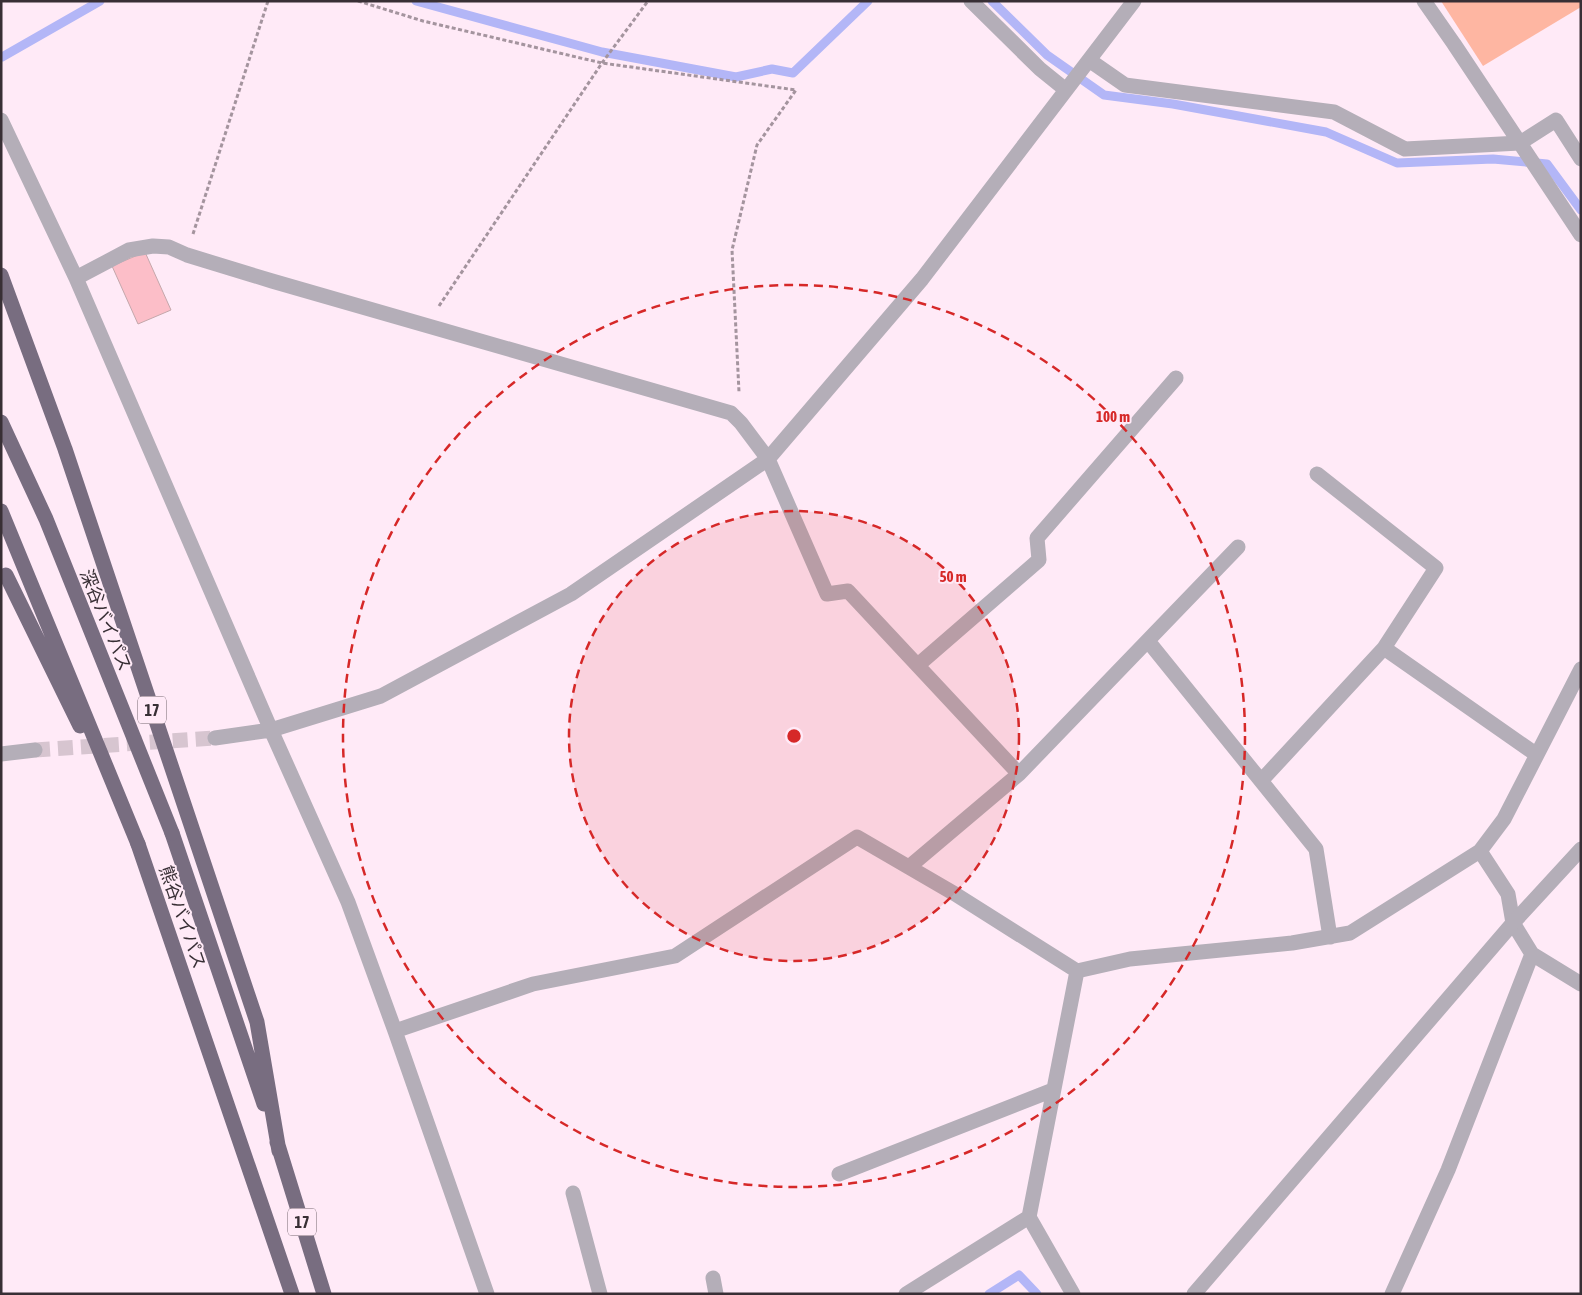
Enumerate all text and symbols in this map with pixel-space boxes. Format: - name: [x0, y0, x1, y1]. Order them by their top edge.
- text: 100 m: [1096, 408, 1130, 425]
- street label: 深谷バイパス: [76, 566, 136, 674]
- text: 50 m: [940, 568, 967, 585]
- road number: 17: [138, 696, 166, 724]
- centre of rings: [785, 727, 803, 745]
- street label: 熊谷バイパス: [156, 863, 210, 971]
- road number: 17: [288, 1208, 316, 1236]

